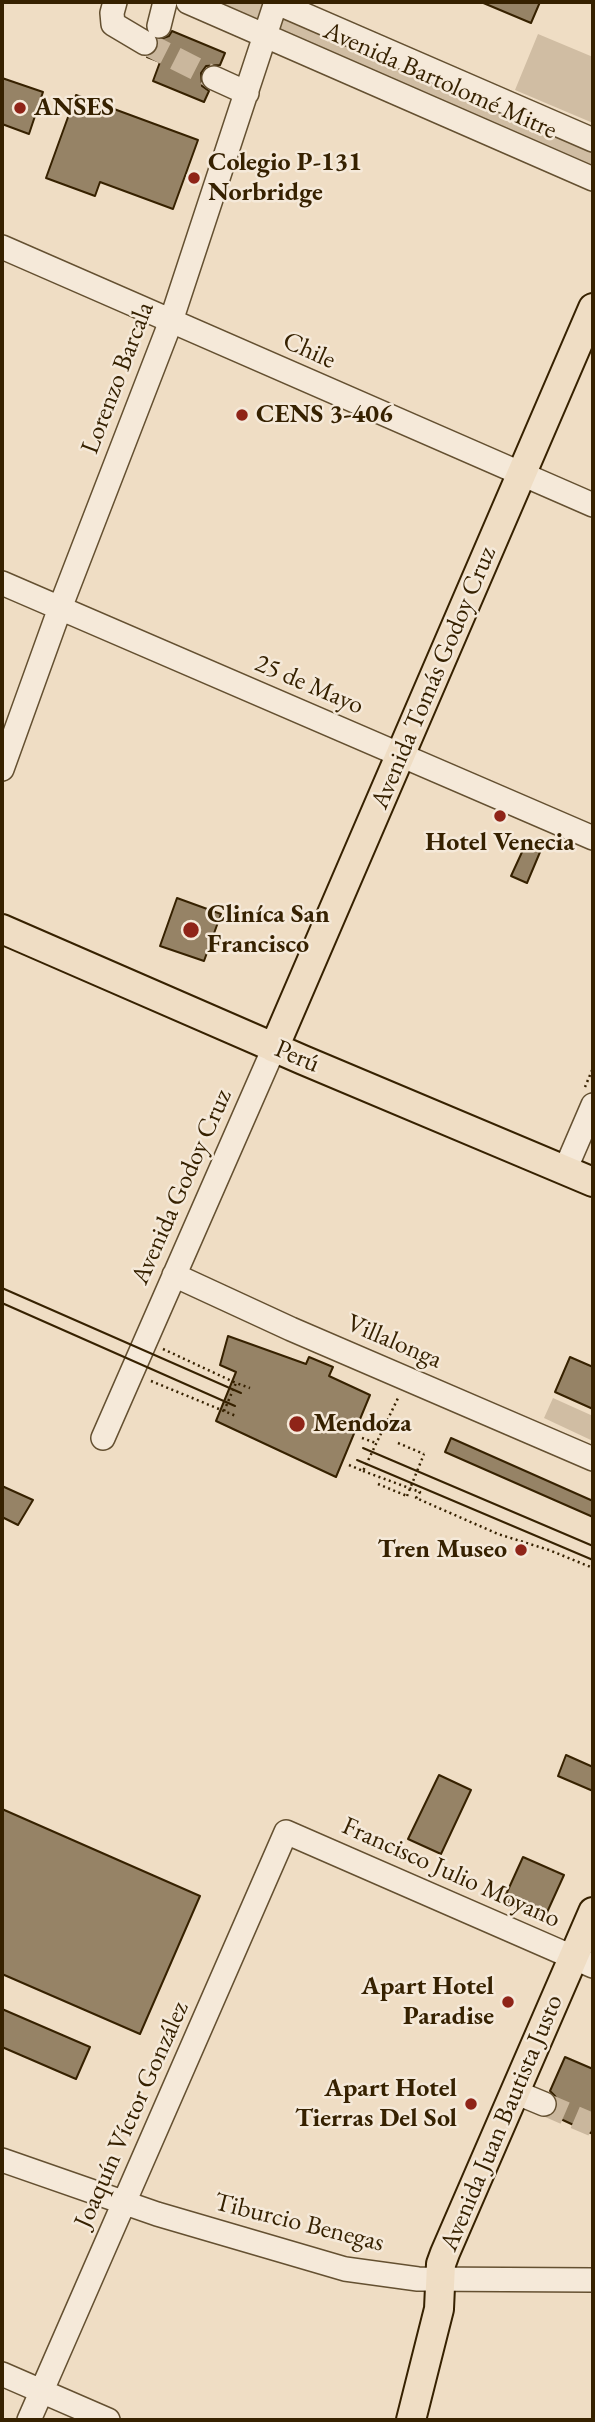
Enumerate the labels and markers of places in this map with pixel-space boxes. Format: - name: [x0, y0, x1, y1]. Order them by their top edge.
- place label: ANSES: [34, 92, 114, 124]
- marker: ANSES: [12, 100, 28, 116]
- place label: Colegio P-131 Norbridge: [208, 147, 362, 208]
- marker: Colegio P-131 Norbridge: [186, 170, 202, 186]
- place label: CENS 3-406: [256, 399, 393, 431]
- marker: CENS 3-406: [234, 407, 250, 423]
- marker: Hotel Venecia: [492, 808, 508, 824]
- place label: Hotel Venecia: [425, 827, 575, 859]
- place label: Cliníca San Francisco: [207, 899, 330, 960]
- marker: Cliníca San Francisco: [181, 920, 201, 940]
- place label: Mendoza: [313, 1408, 412, 1440]
- marker: Mendoza: [287, 1414, 307, 1434]
- place label: Tren Museo: [378, 1534, 507, 1566]
- marker: Tren Museo: [513, 1542, 529, 1558]
- place label: Apart Hotel Paradise: [361, 1971, 494, 2032]
- marker: Apart Hotel Paradise: [500, 1994, 516, 2010]
- place label: Apart Hotel Tierras Del Sol: [295, 2073, 457, 2134]
- marker: Apart Hotel Tierras Del Sol: [463, 2096, 479, 2112]

